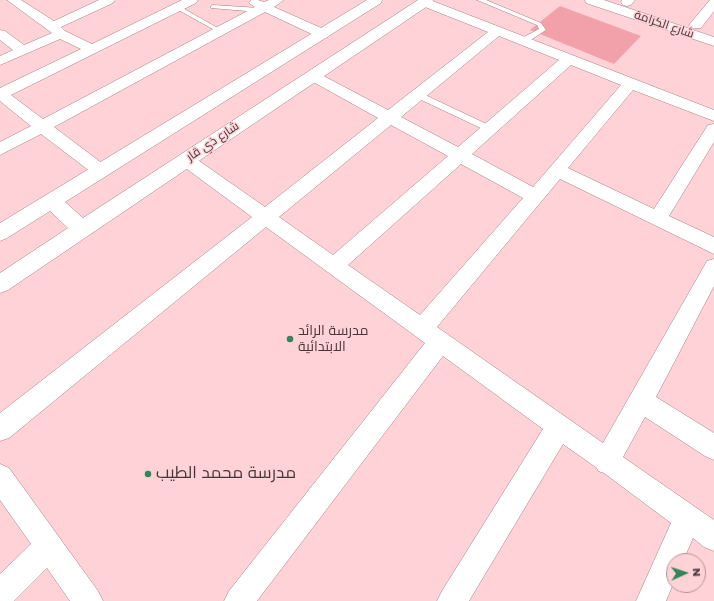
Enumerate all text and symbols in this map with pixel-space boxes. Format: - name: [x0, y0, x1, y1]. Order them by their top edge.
- street label: شارع الكرامة: [632, 8, 696, 42]
- street label: شارع ذي قار: [184, 119, 242, 165]
- place label: مدرسة الرائد الابتدائية: [298, 323, 368, 356]
- marker: مدرسة الرائد الابتدائية: [285, 334, 295, 344]
- place label: مدرسة محمد الطيب: [156, 464, 296, 484]
- marker: مدرسة محمد الطيب: [143, 469, 153, 479]
- north arrow: [666, 553, 706, 593]
- text: N: [689, 568, 705, 577]

